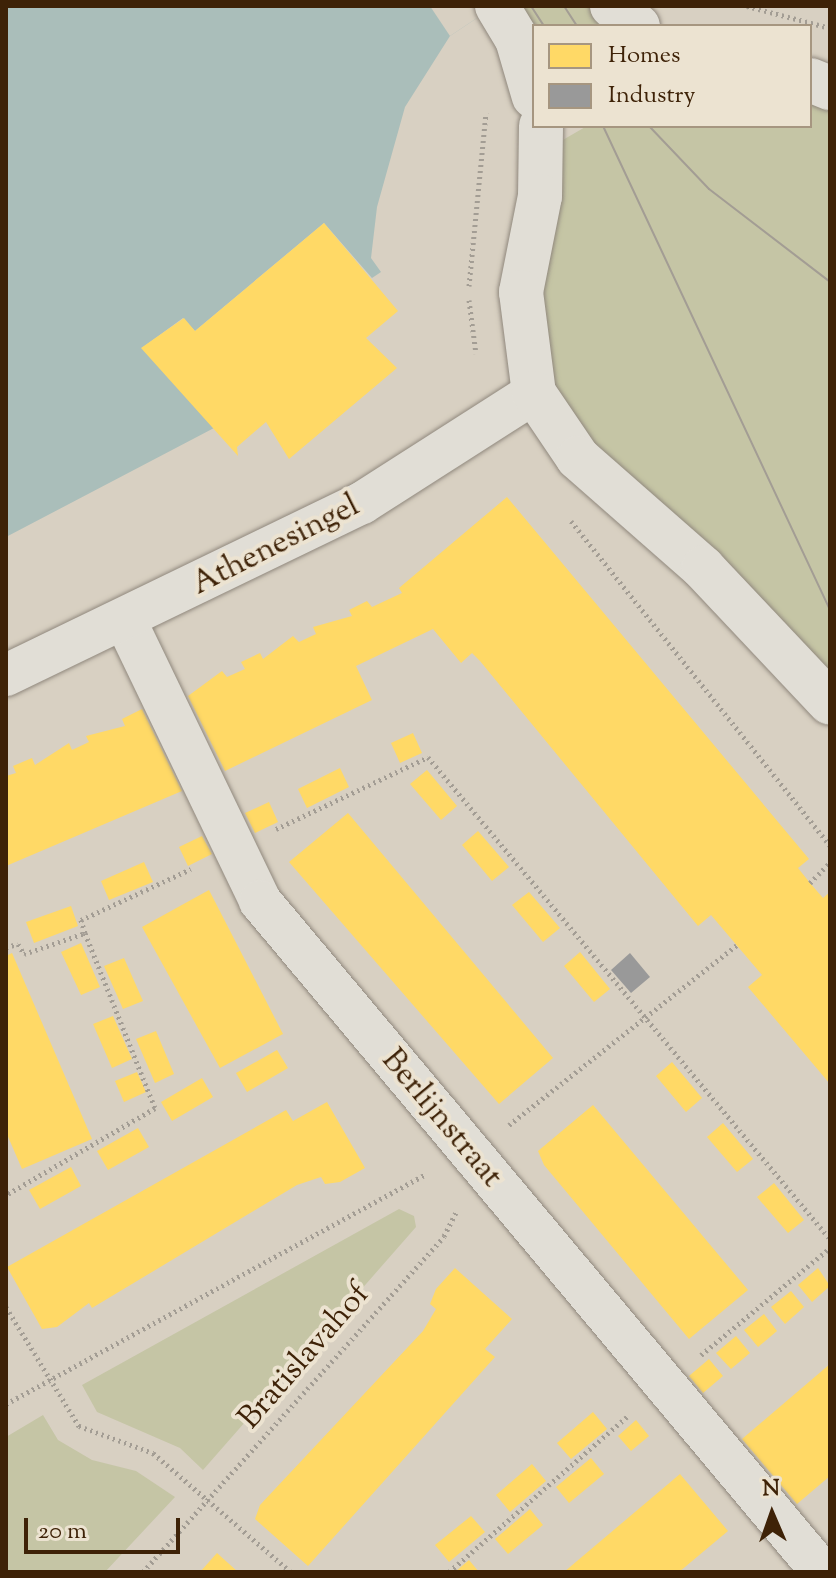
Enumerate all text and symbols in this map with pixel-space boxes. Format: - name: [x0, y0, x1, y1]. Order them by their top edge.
- legend: [532, 24, 812, 128]
- text: Homes: [608, 39, 680, 73]
- text: Industry: [608, 79, 696, 113]
- street label: Athenesingel: [186, 487, 366, 605]
- street label: Berlijnstraat: [372, 1042, 510, 1196]
- street label: Bratislavahof: [231, 1276, 379, 1438]
- north arrow: [732, 1474, 812, 1554]
- text: N: [762, 1474, 780, 1506]
- scale bar: [28, 1502, 184, 1552]
- text: 20 m: [38, 1515, 87, 1549]

